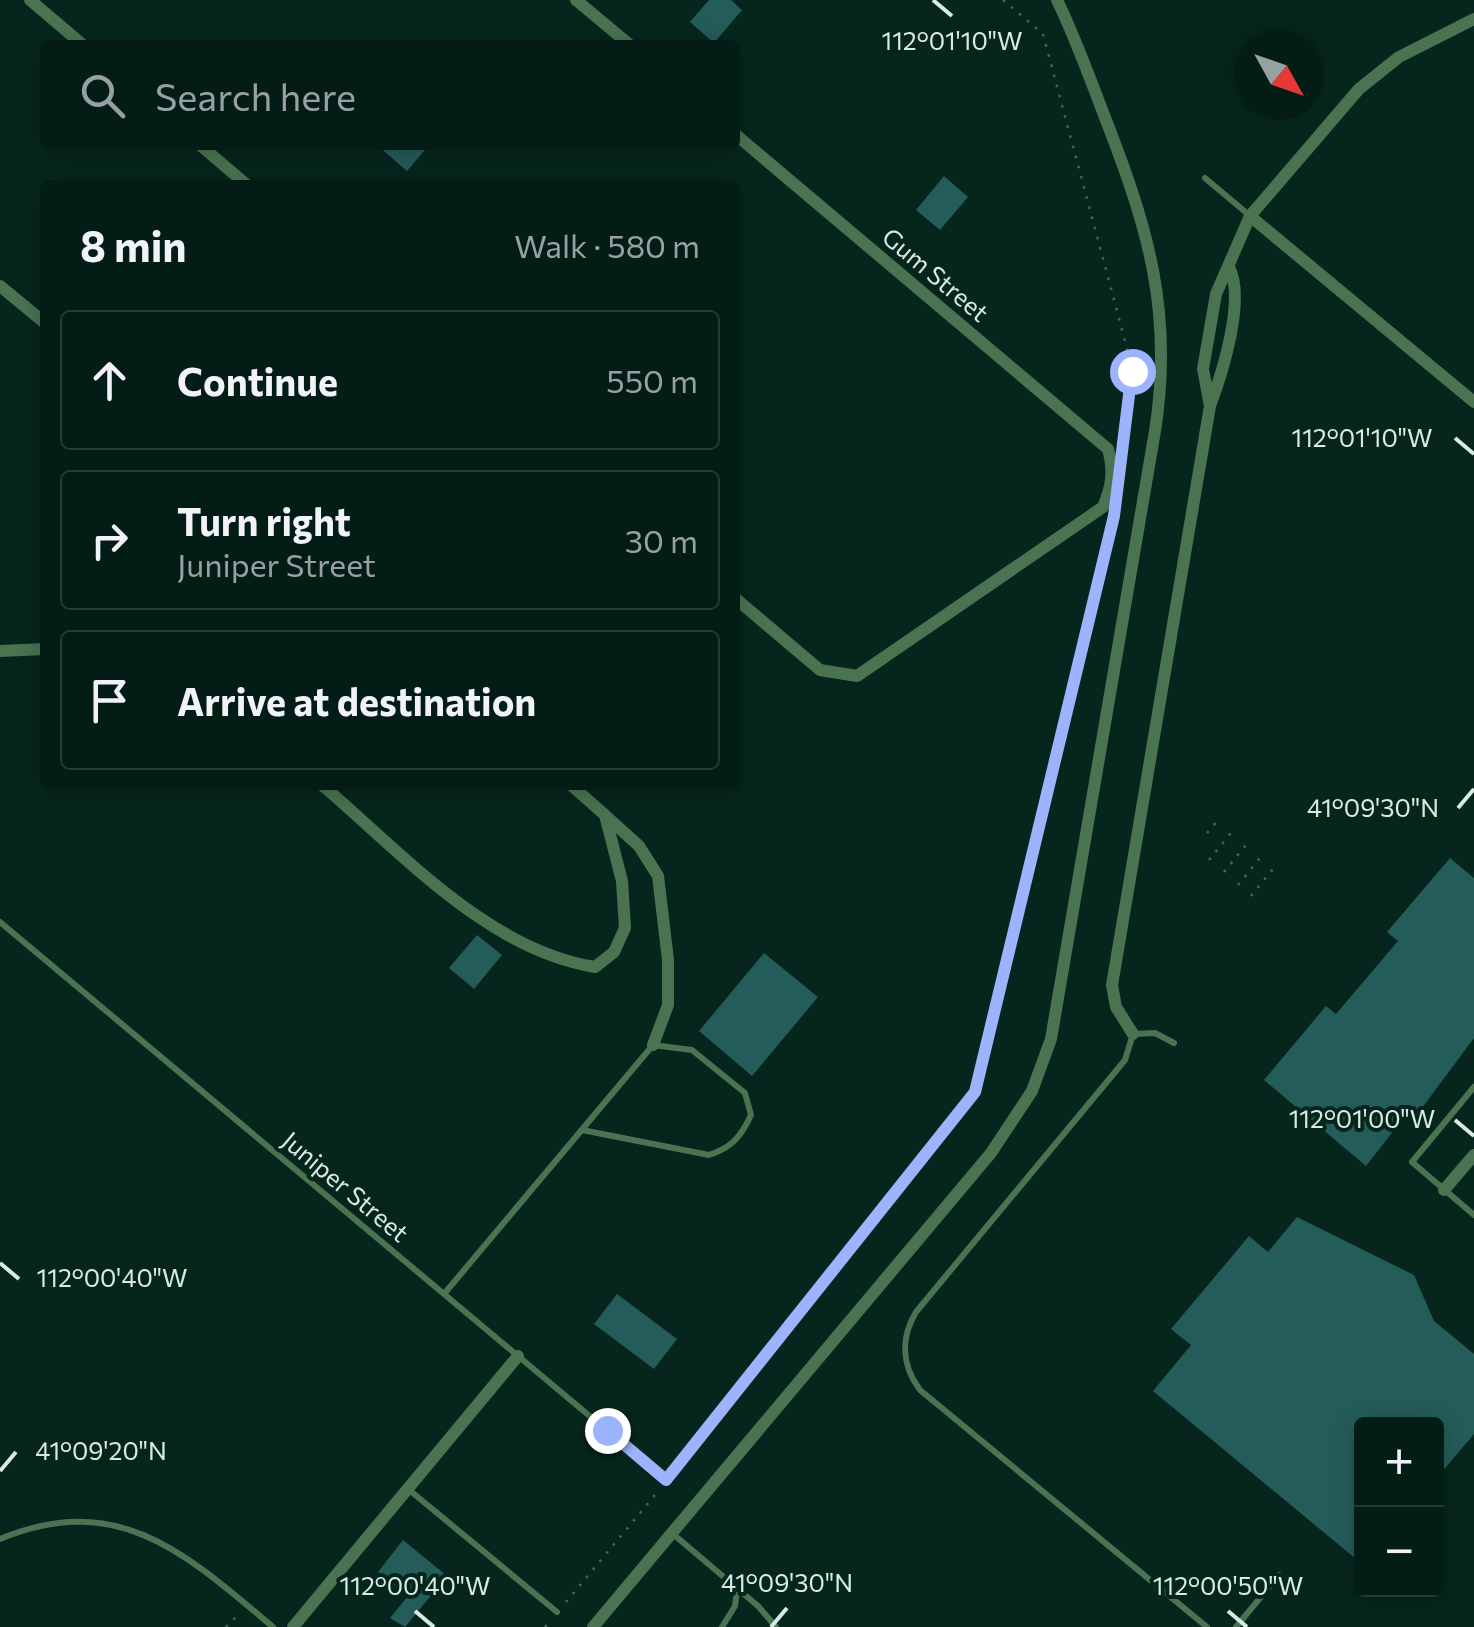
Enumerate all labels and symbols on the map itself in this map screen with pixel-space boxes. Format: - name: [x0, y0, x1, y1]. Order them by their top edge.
- text: 112°01'10"W: [881, 25, 1023, 55]
- north arrow: [1234, 30, 1324, 120]
- street label: Gum Street: [877, 221, 995, 327]
- route start: [1110, 349, 1156, 395]
- text: 112°01'10"W: [1291, 422, 1433, 452]
- text: 41°09'30"N: [1307, 792, 1439, 822]
- text: 112°01'00"W: [1289, 1103, 1435, 1133]
- street label: Juniper Street: [277, 1125, 415, 1247]
- text: 112°00'40"W: [37, 1262, 187, 1292]
- route end: [585, 1408, 631, 1454]
- text: 41°09'20"N: [35, 1435, 167, 1465]
- text: 41°09'30"N: [721, 1567, 853, 1597]
- text: 112°00'40"W: [340, 1570, 490, 1600]
- text: 112°00'50"W: [1153, 1570, 1303, 1600]

